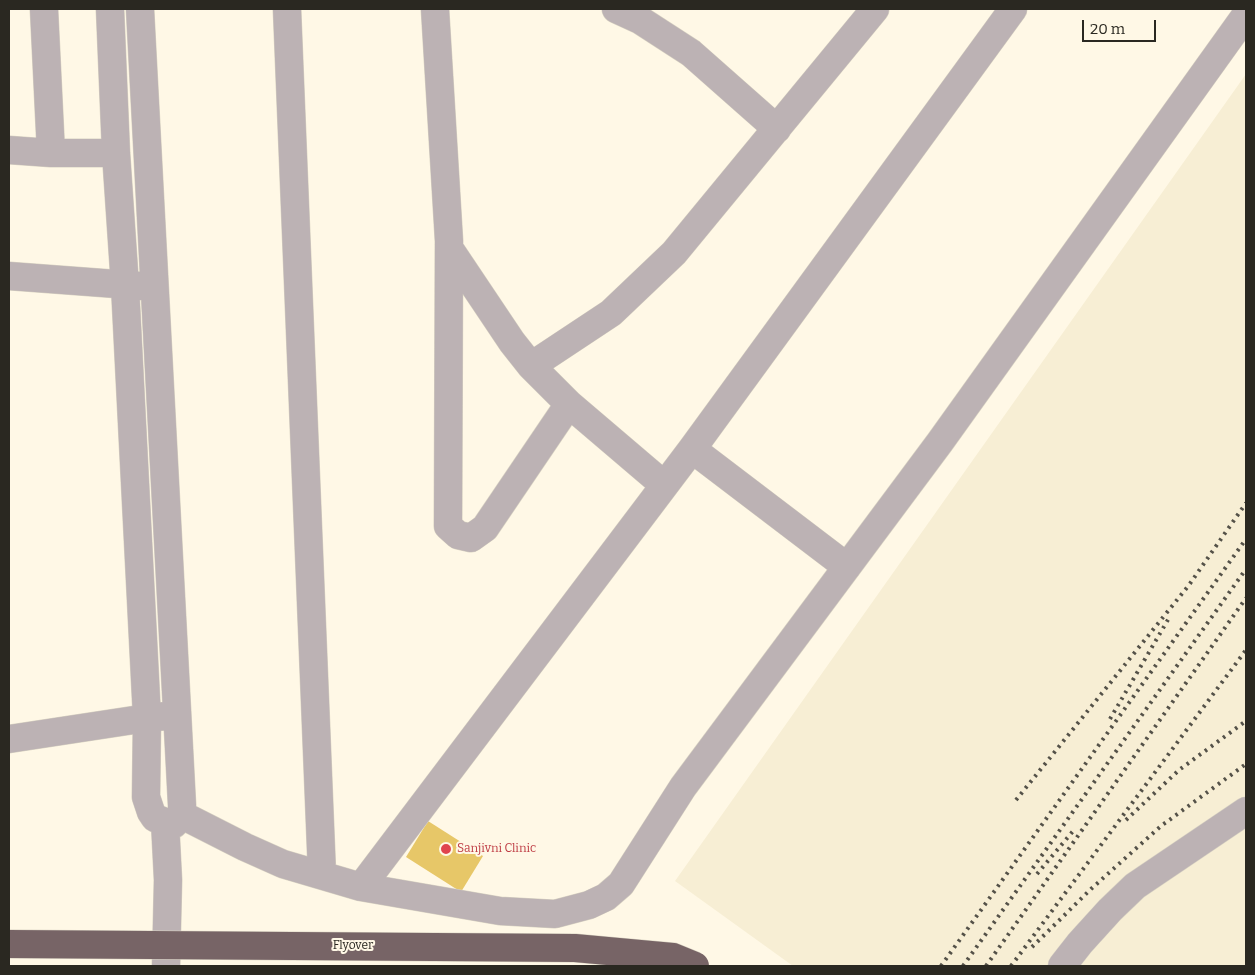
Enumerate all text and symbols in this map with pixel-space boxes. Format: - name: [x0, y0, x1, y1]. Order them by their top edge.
- scale bar: [1085, 10, 1159, 42]
- text: 20 m: [1090, 20, 1125, 38]
- marker: Sanjivni Clinic: [439, 842, 453, 856]
- place label: Sanjivni Clinic: [457, 842, 536, 856]
- street label: Flyover: [333, 939, 373, 953]

